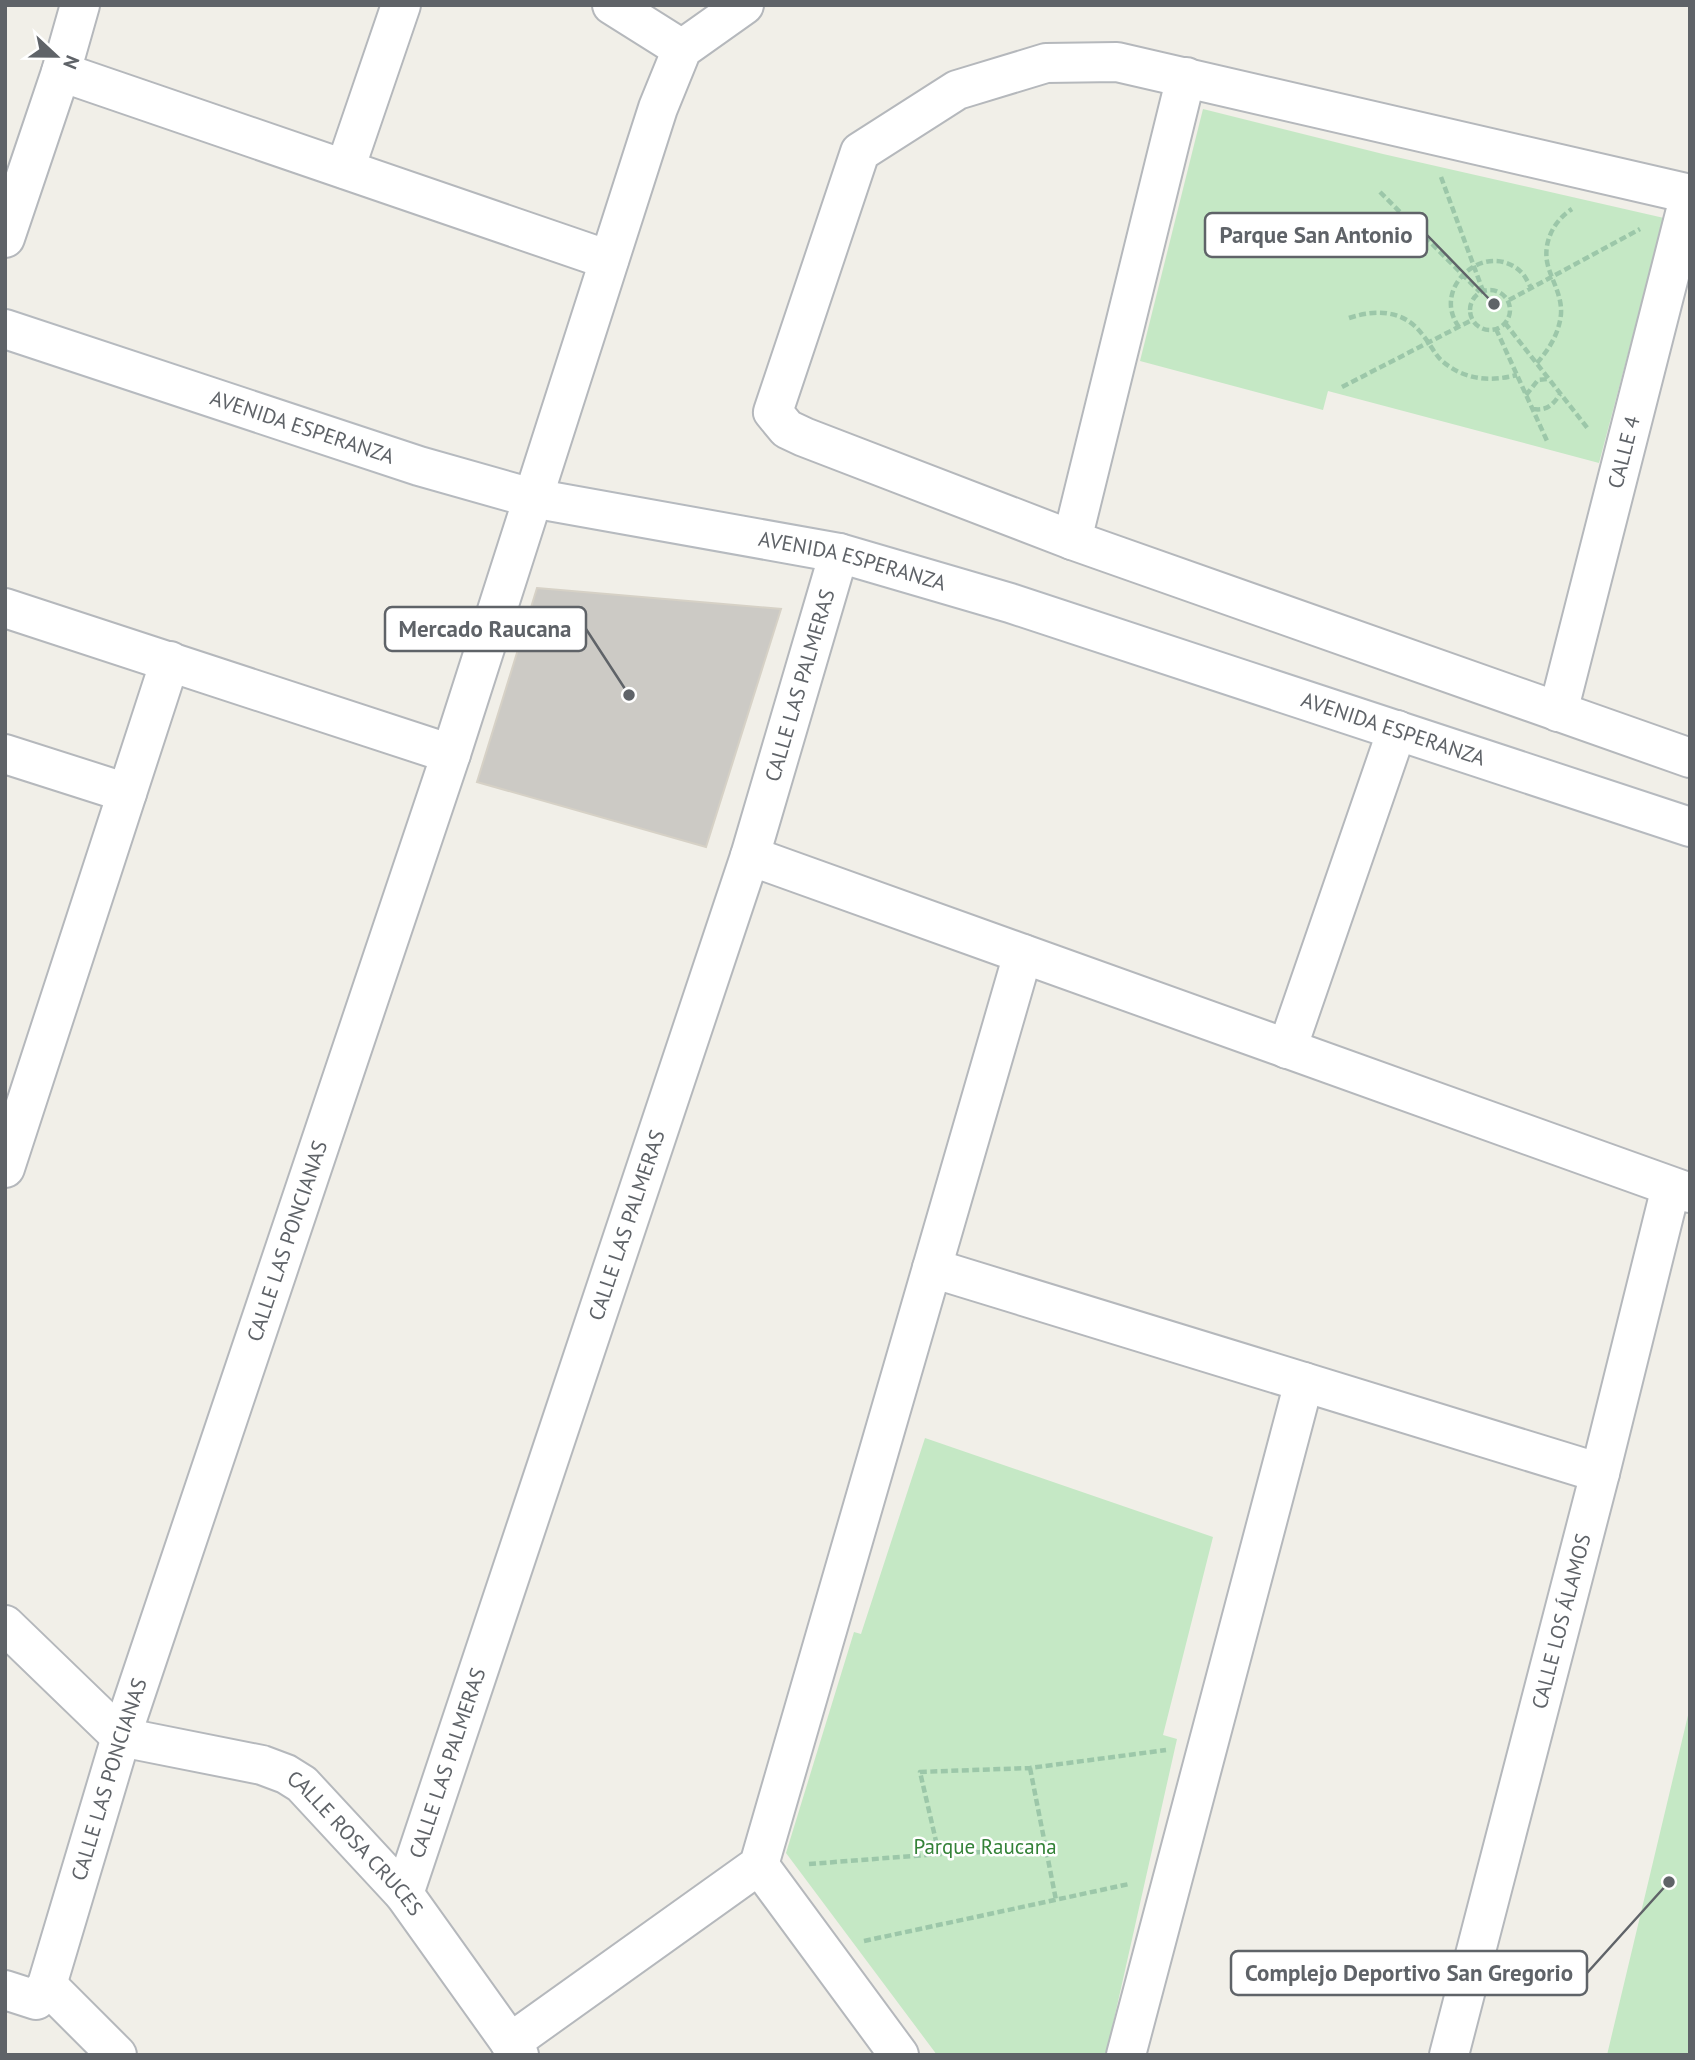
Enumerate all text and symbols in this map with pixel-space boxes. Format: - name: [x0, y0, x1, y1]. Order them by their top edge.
- north arrow: [21, 21, 91, 91]
- text: N: [58, 52, 85, 73]
- callout: Parque San Antonio: [1205, 213, 1427, 257]
- text: Parque San Antonio: [1220, 220, 1413, 249]
- street label: AVENIDA ESPERANZA: [207, 384, 398, 470]
- street label: CALLE 4: [1602, 413, 1646, 491]
- street label: AVENIDA ESPERANZA: [756, 525, 950, 597]
- street label: CALLE LAS PALMERAS: [759, 586, 841, 785]
- callout: Mercado Raucana: [385, 607, 586, 651]
- text: Mercado Raucana: [398, 614, 572, 643]
- street label: AVENIDA ESPERANZA: [1298, 686, 1490, 772]
- street label: CALLE LAS PALMERAS: [582, 1126, 671, 1324]
- street label: CALLE LAS PONCIANAS: [241, 1137, 333, 1345]
- street label: CALLE LOS ÁLAMOS: [1525, 1531, 1597, 1712]
- street label: CALLE LAS PALMERAS: [403, 1664, 491, 1862]
- street label: CALLE LAS PONCIANAS: [65, 1675, 153, 1884]
- street label: CALLE ROSA CRUCES: [282, 1764, 429, 1921]
- park label: Parque Raucana: [913, 1833, 1057, 1860]
- callout: Complejo Deportivo San Gregorio: [1231, 1951, 1587, 1995]
- text: Complejo Deportivo San Gregorio: [1245, 1958, 1573, 1987]

